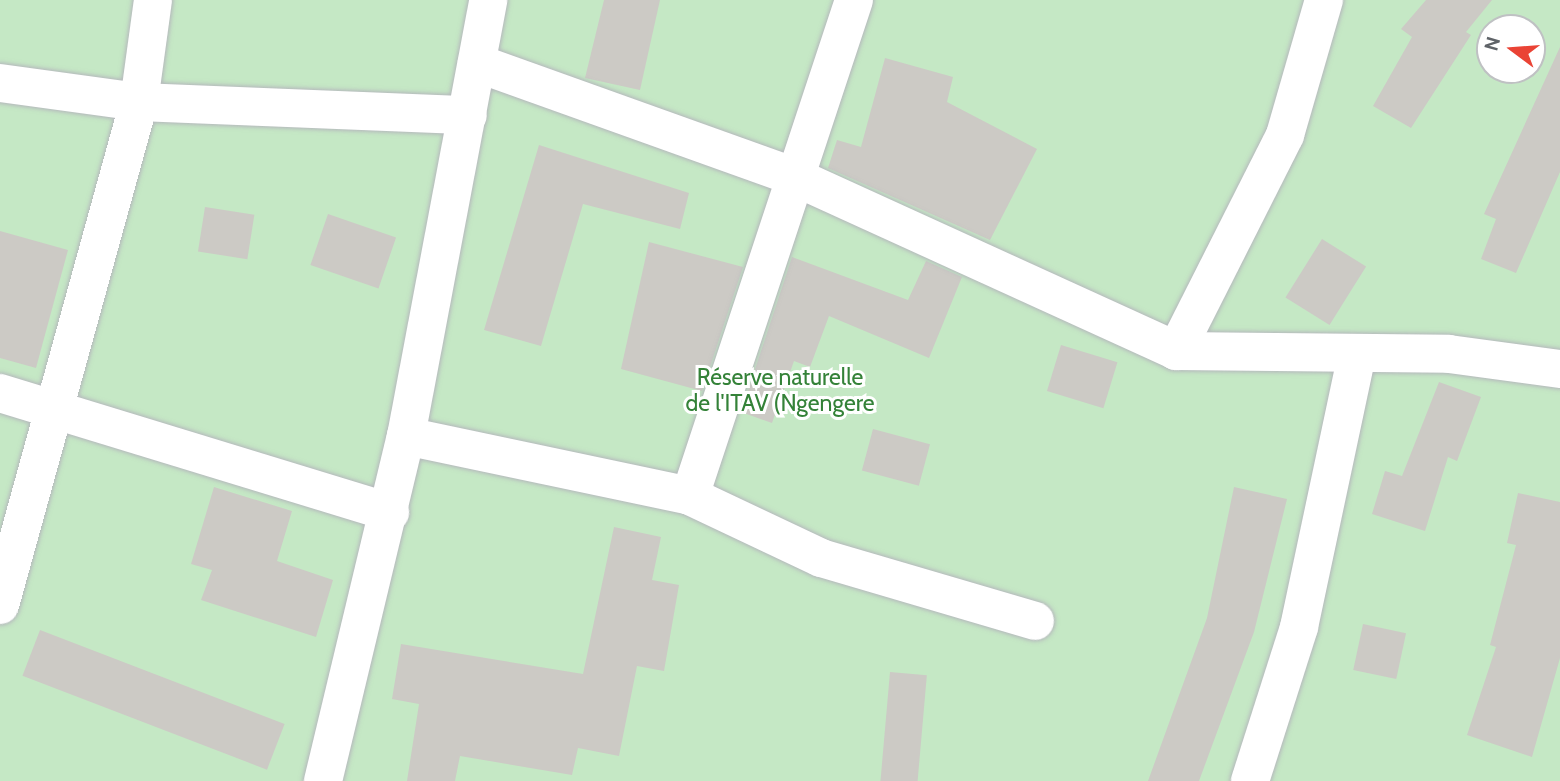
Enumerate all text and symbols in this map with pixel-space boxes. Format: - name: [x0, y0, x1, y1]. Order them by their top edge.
- north arrow: [1476, 14, 1546, 84]
- text: N: [1479, 34, 1505, 53]
- park label: Réserve naturelle de l'ITAV (Ngengere: [686, 363, 874, 417]

